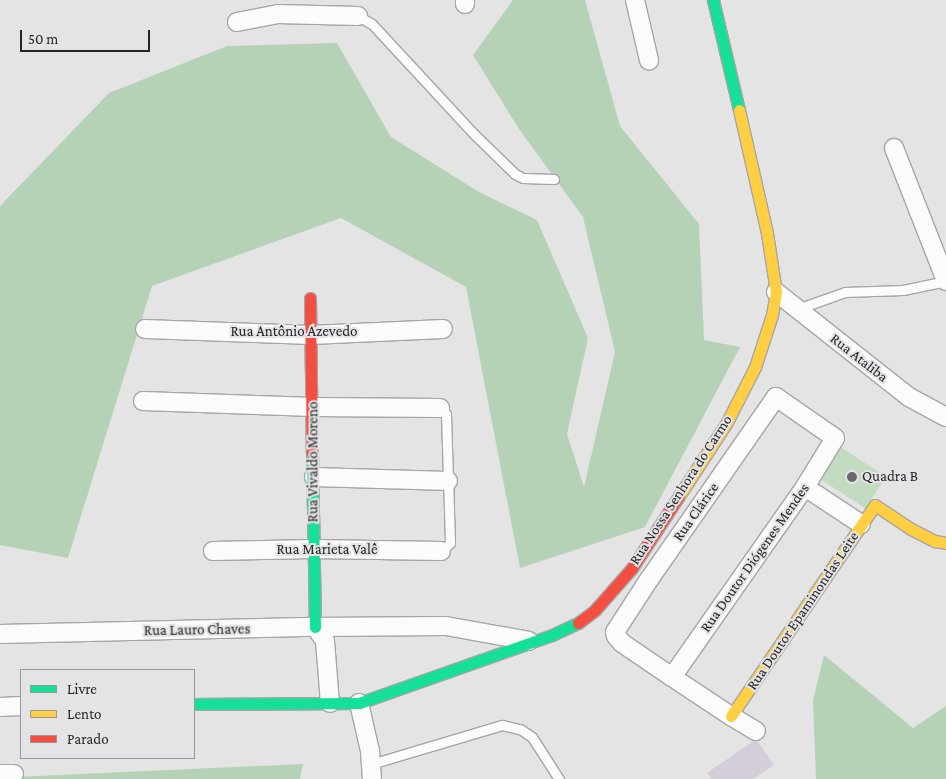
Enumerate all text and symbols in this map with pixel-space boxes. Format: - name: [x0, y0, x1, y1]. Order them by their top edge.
- scale bar: [22, 20, 152, 52]
- text: 50 m: [28, 31, 58, 47]
- street label: Rua Antônio Azevedo: [230, 323, 358, 341]
- street label: Rua Ataliba: [826, 330, 892, 386]
- street label: Rua Vivaldo Moreno: [304, 402, 322, 522]
- street label: Rua Nossa Senhora do Carmo: [626, 412, 736, 568]
- place label: Quadra B: [862, 468, 918, 486]
- marker: Quadra B: [846, 471, 858, 483]
- street label: Rua Clárice: [669, 479, 723, 545]
- street label: Rua Doutor Diógenes Mendes: [697, 480, 813, 636]
- street label: Rua Doutor Epaminondas Leite: [743, 528, 863, 694]
- street label: Rua Marieta Valê: [276, 541, 378, 559]
- street label: Rua Lauro Chaves: [144, 620, 250, 640]
- legend: [20, 669, 195, 759]
- text: Livre: [67, 681, 97, 697]
- text: Lento: [67, 706, 101, 722]
- text: Parado: [67, 731, 109, 747]

